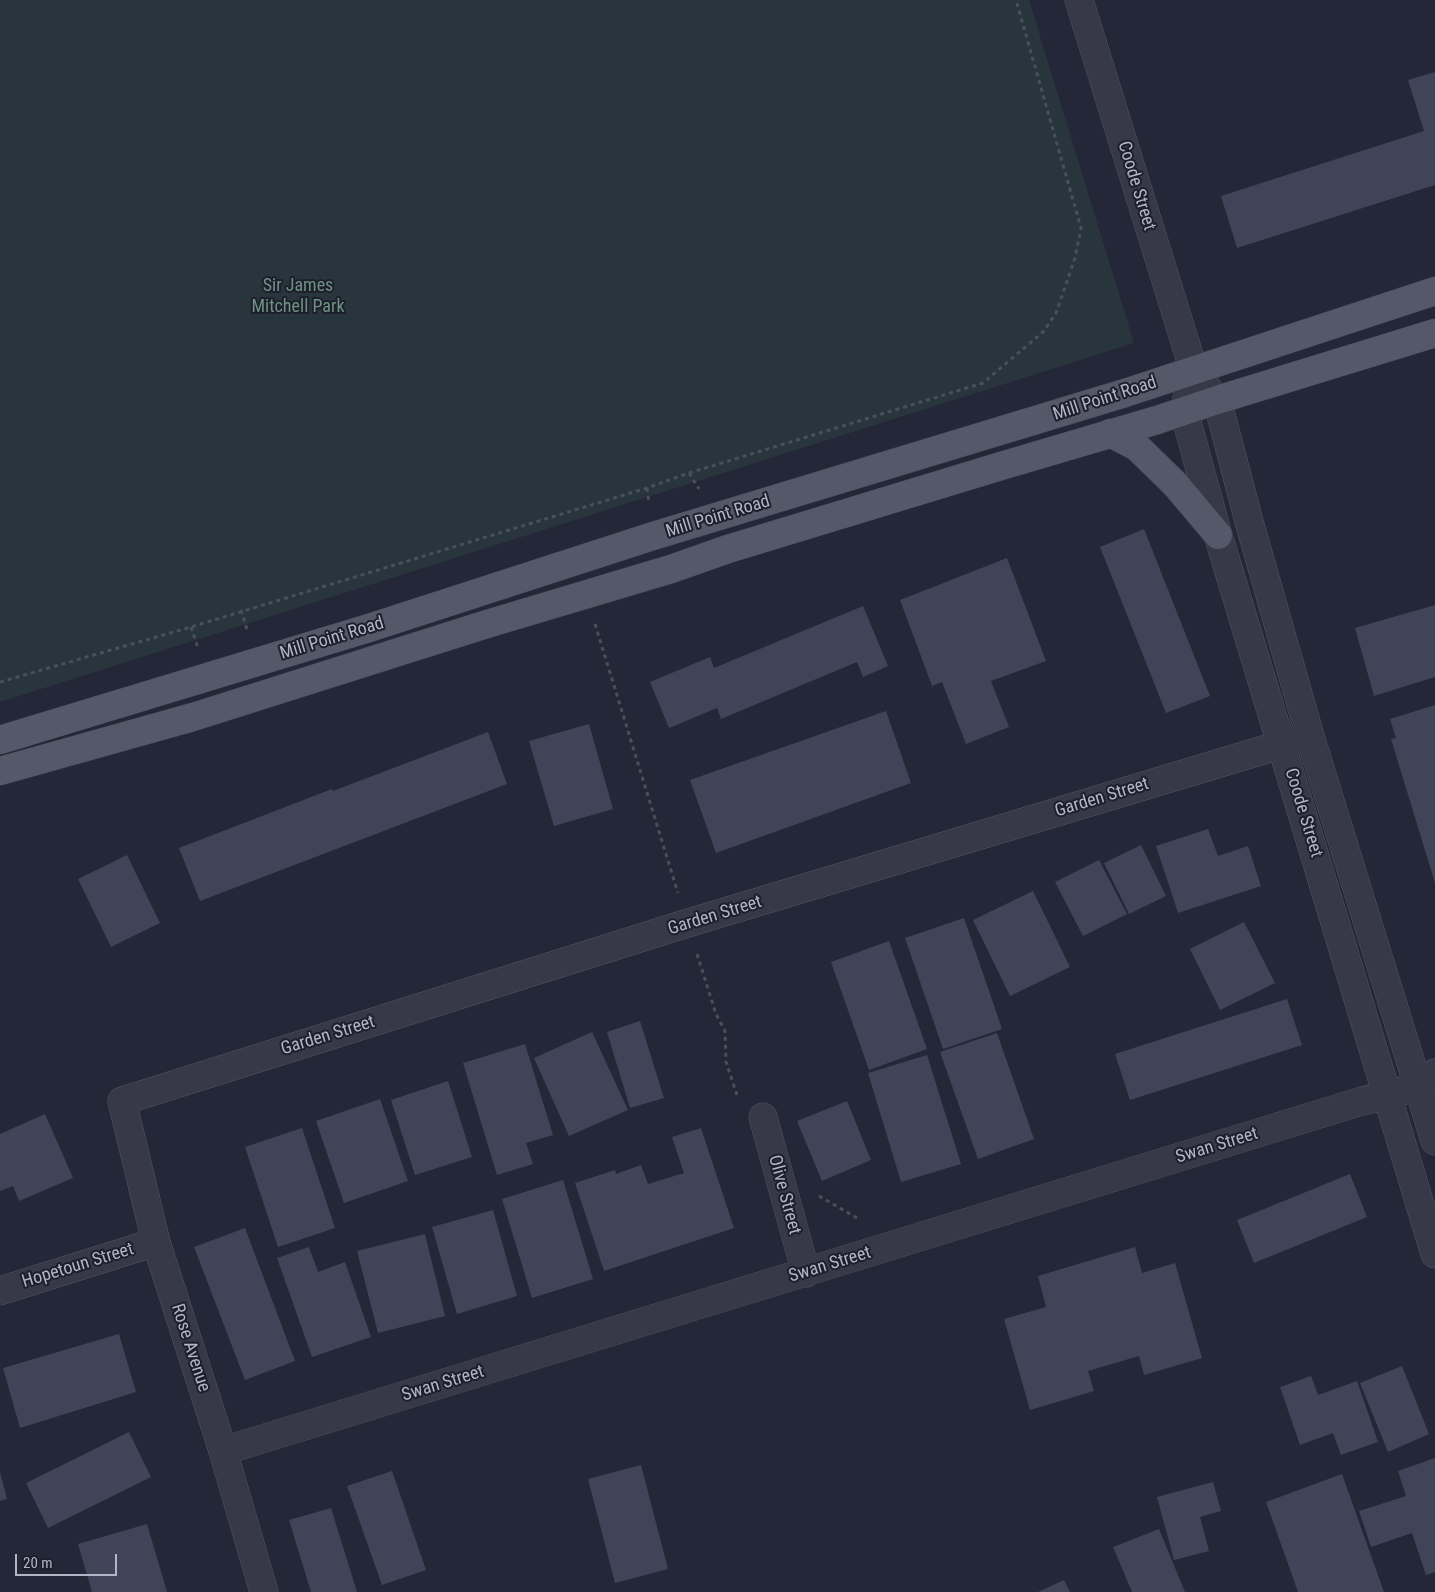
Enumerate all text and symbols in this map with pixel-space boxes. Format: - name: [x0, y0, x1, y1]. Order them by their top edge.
- street label: Coode Street: [1112, 139, 1160, 233]
- park label: Sir James Mitchell Park: [252, 275, 344, 318]
- street label: Mill Point Road: [1051, 372, 1159, 426]
- street label: Mill Point Road: [663, 491, 773, 543]
- street label: Mill Point Road: [277, 613, 387, 665]
- street label: Coode Street: [1279, 766, 1327, 860]
- street label: Garden Street: [1052, 773, 1152, 823]
- street label: Garden Street: [665, 891, 765, 941]
- street label: Garden Street: [278, 1011, 378, 1061]
- street label: Swan Street: [1173, 1123, 1261, 1169]
- street label: Olive Street: [763, 1153, 805, 1237]
- street label: Hopetoun Street: [20, 1239, 136, 1293]
- street label: Swan Street: [786, 1242, 874, 1288]
- street label: Rose Avenue: [166, 1301, 214, 1395]
- street label: Swan Street: [399, 1361, 487, 1407]
- scale bar: [18, 1544, 120, 1576]
- text: 20 m: [23, 1554, 53, 1572]

